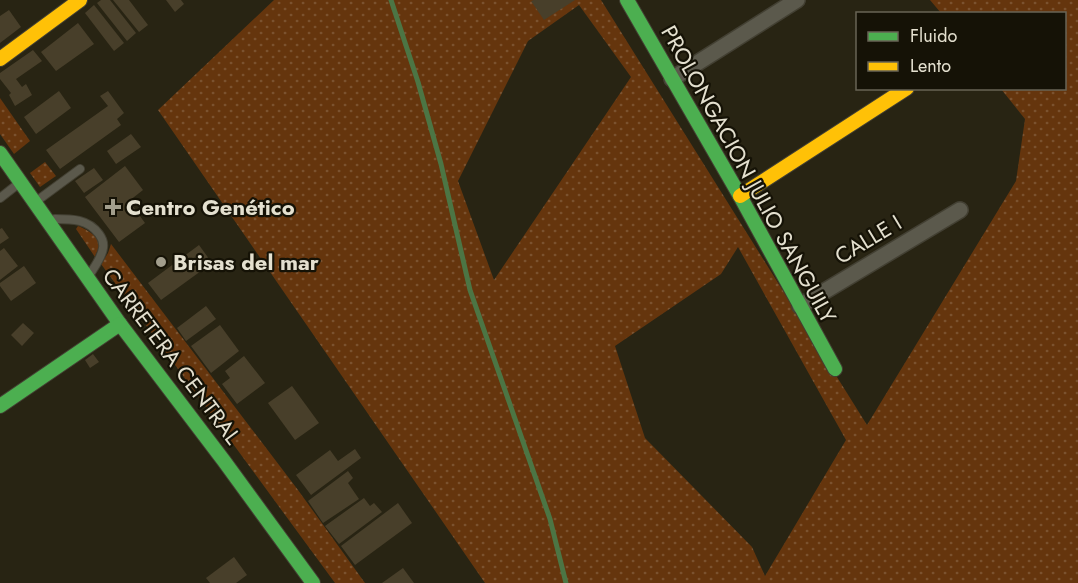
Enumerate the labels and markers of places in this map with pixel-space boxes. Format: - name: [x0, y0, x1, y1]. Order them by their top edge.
- place label: Centro Genético: [126, 191, 295, 223]
- marker: Centro Genético: [104, 198, 122, 216]
- place label: Brisas del mar: [173, 246, 319, 278]
- marker: Brisas del mar: [154, 255, 168, 269]

